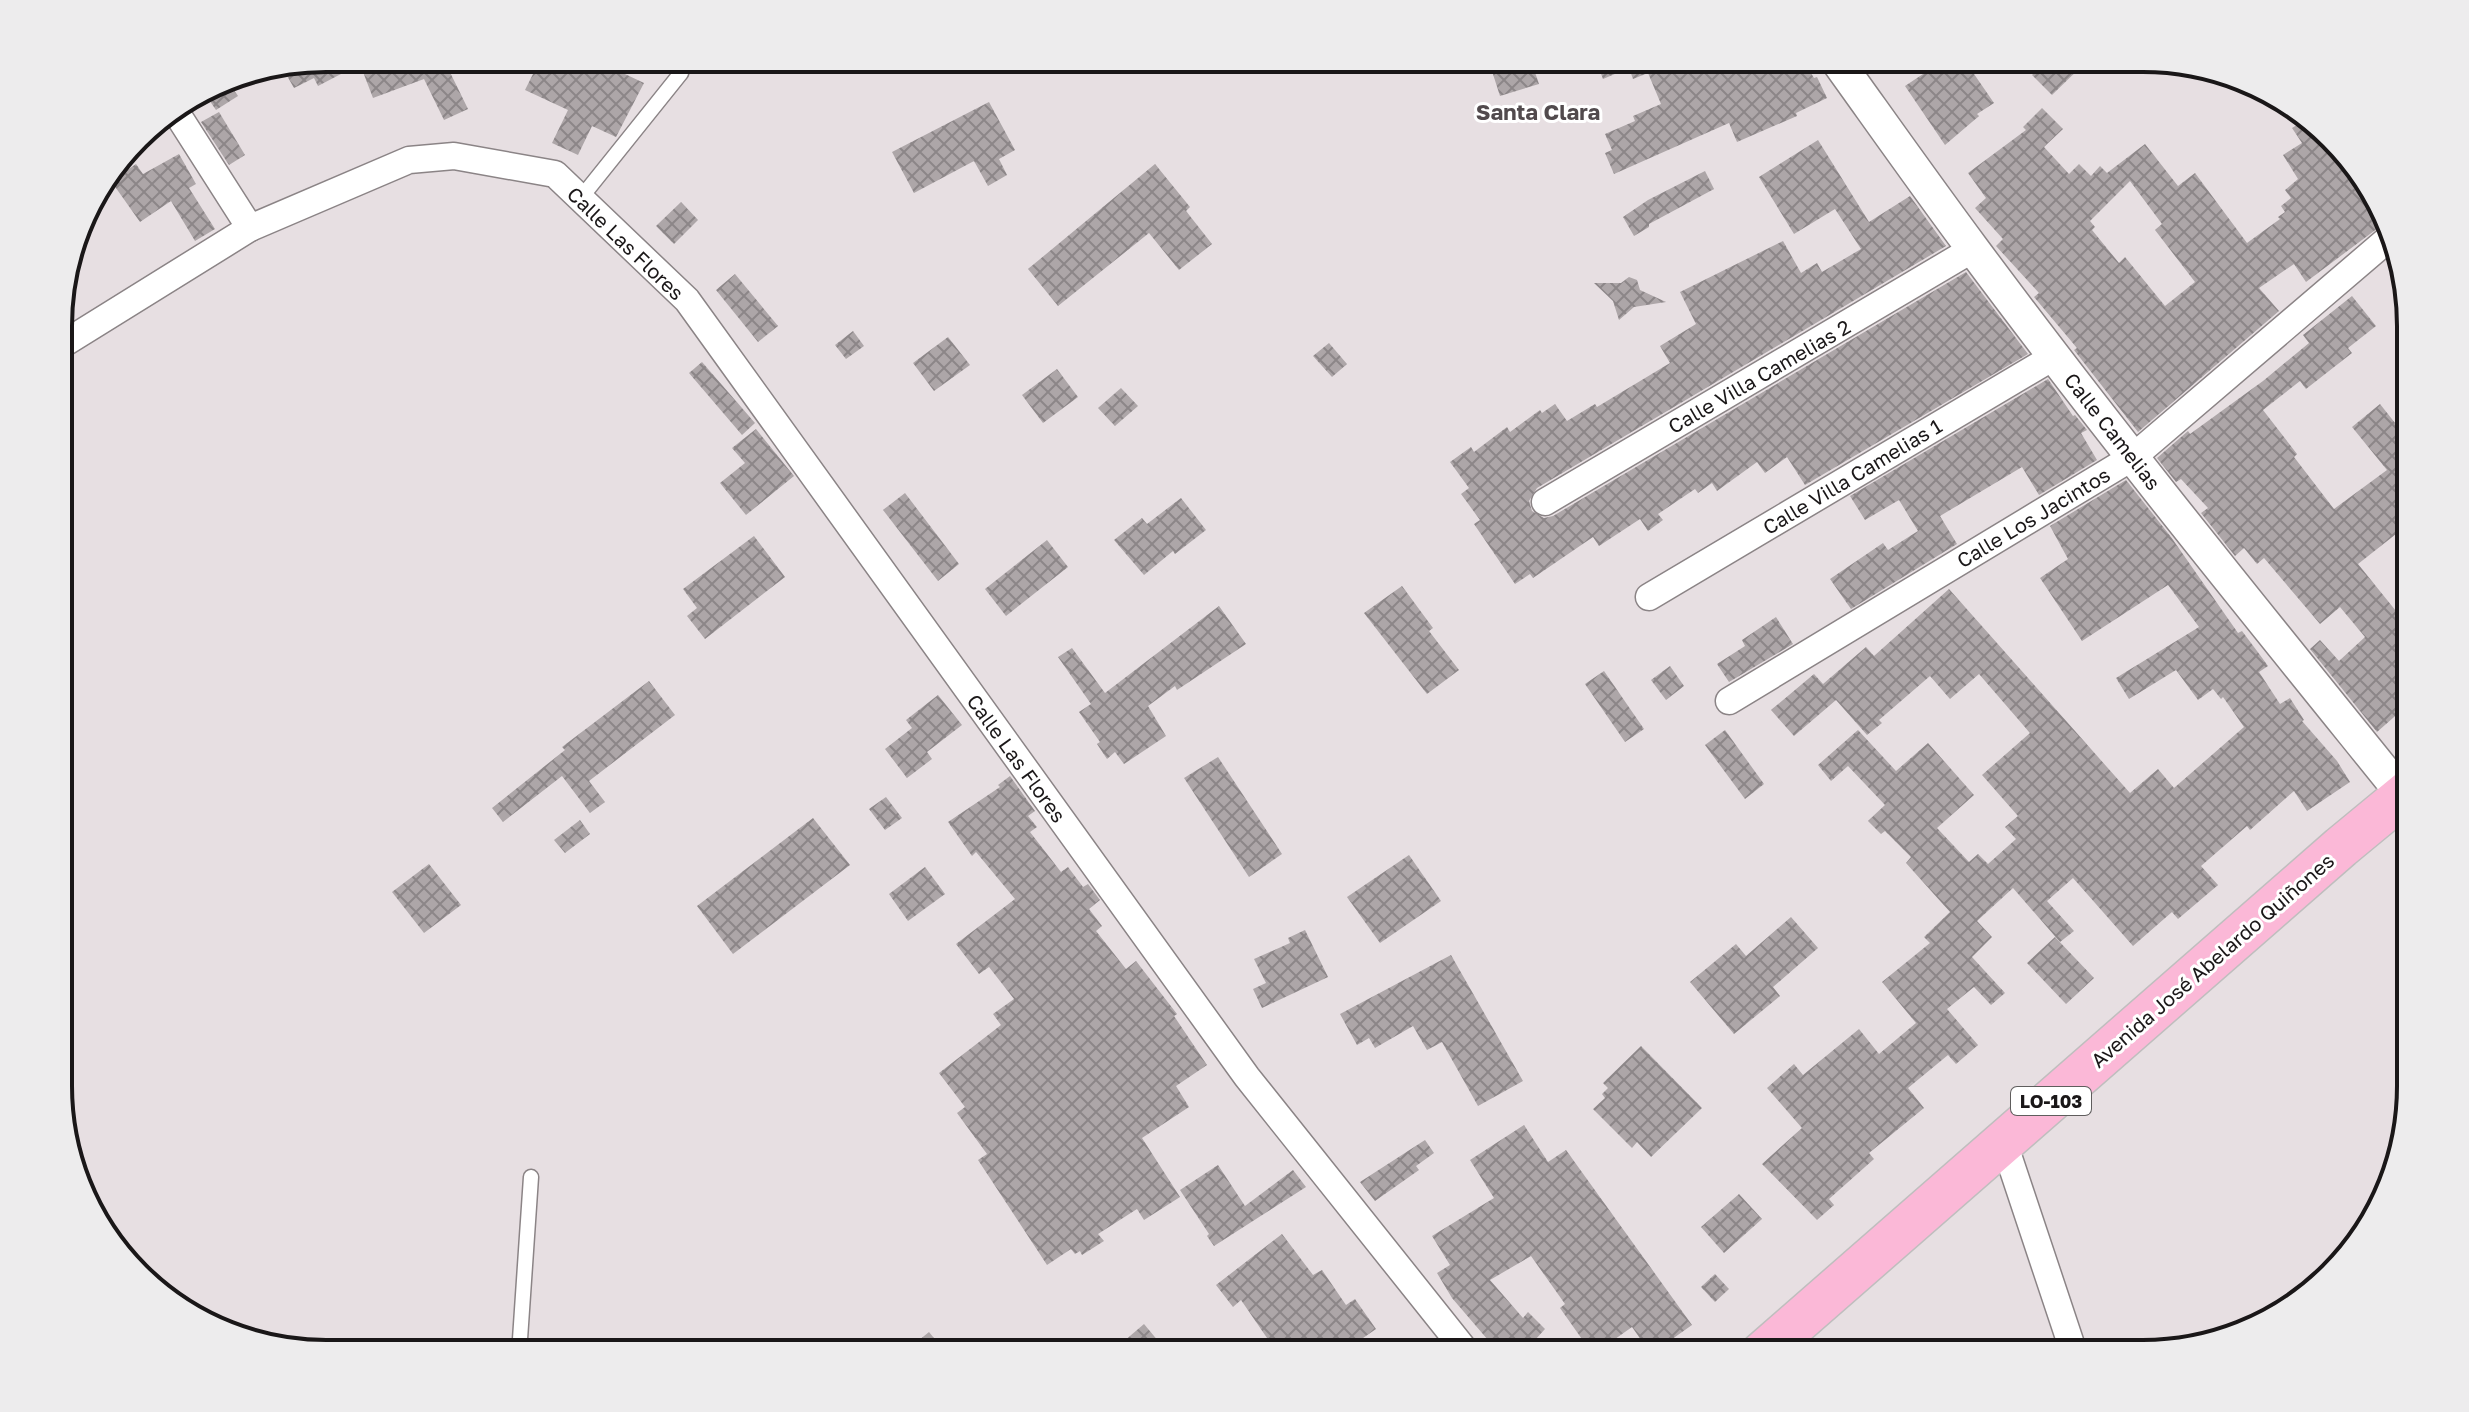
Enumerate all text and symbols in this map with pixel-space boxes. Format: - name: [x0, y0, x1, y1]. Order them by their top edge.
- district label: Santa Clara: [1476, 98, 1600, 125]
- street label: Calle Las Flores: [563, 181, 689, 305]
- street label: Calle Villa Camelias 2: [1664, 314, 1854, 438]
- street label: Calle Camelias: [2060, 368, 2166, 494]
- street label: Calle Villa Camelias 1: [1758, 413, 1946, 539]
- street label: Calle Los Jacintos: [1952, 462, 2114, 572]
- street label: Calle Las Flores: [962, 689, 1072, 827]
- street label: Avenida José Abelardo Quiñones: [2086, 848, 2338, 1072]
- road number: LO-103: [2011, 1087, 2091, 1115]

